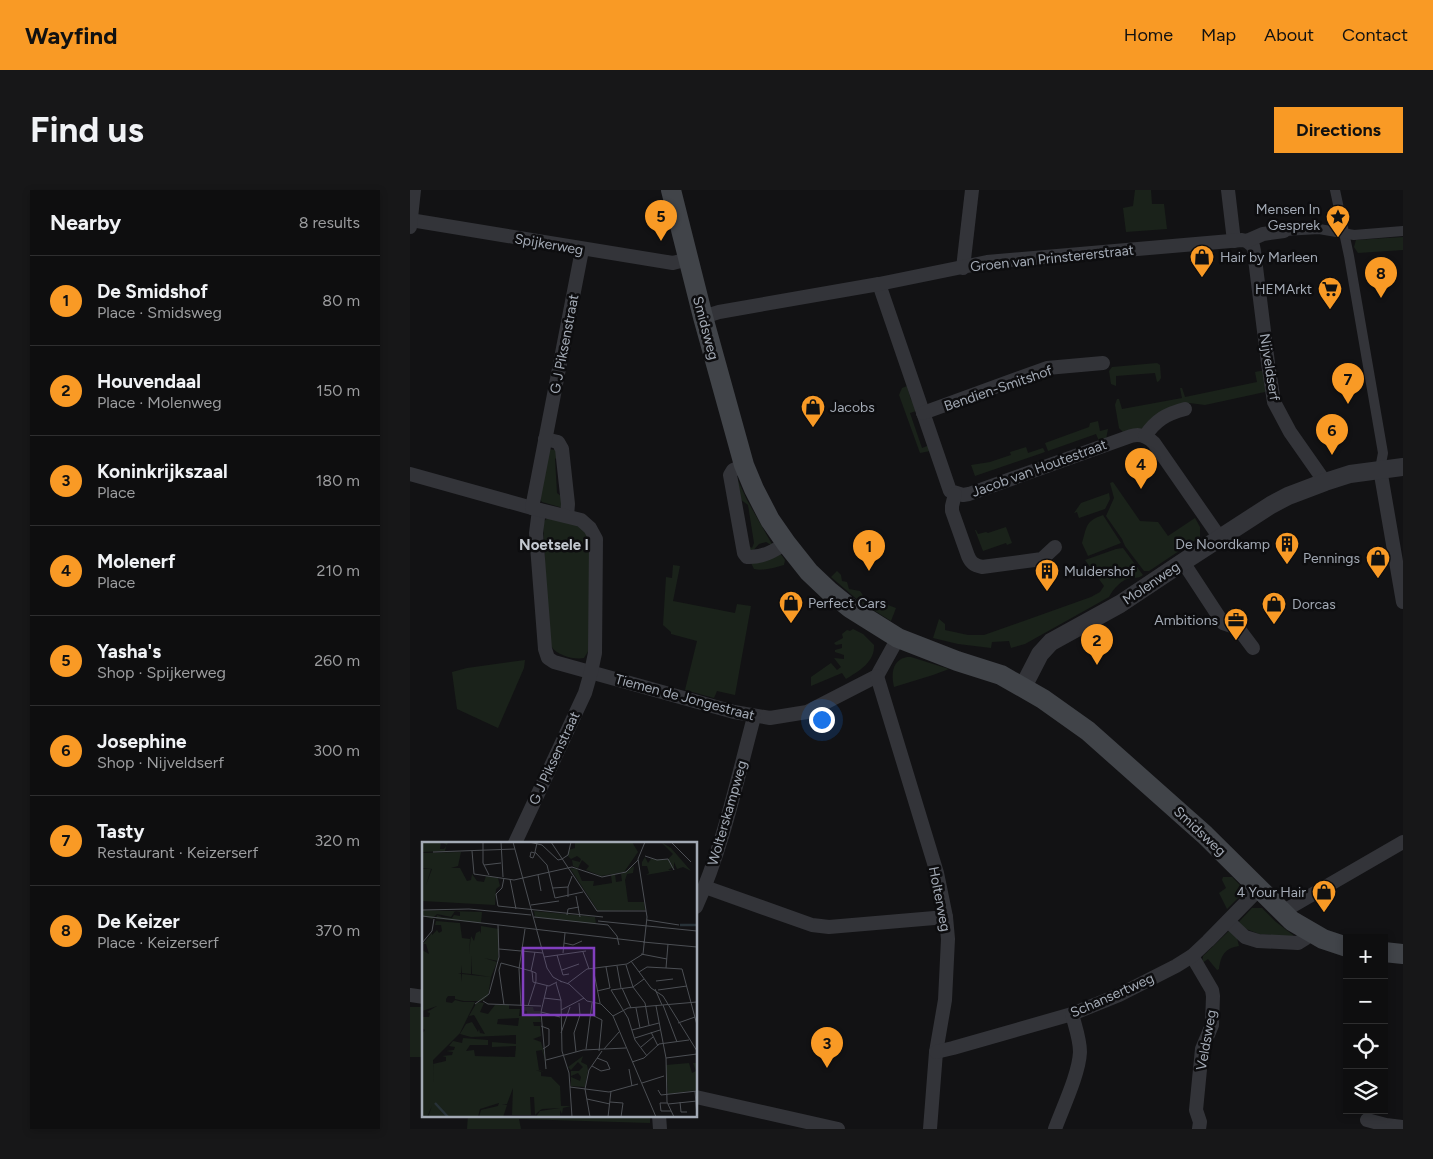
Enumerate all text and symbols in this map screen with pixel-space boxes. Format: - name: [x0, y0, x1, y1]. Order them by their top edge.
- text: Wayfind: [25, 21, 118, 50]
- text: Home: [1124, 24, 1173, 46]
- text: Map: [1201, 24, 1236, 46]
- text: About: [1264, 24, 1314, 46]
- text: Contact: [1342, 24, 1408, 46]
- button: Directions: [1274, 107, 1403, 153]
- text: Find us: [30, 109, 144, 151]
- pin: 5: [645, 200, 677, 241]
- place label: Mensen In Gesprek: [1256, 201, 1320, 234]
- place icon: Mensen In Gesprek: [1325, 204, 1351, 238]
- text: Nearby: [50, 210, 121, 235]
- text: 8 results: [299, 213, 360, 232]
- street label: Spijkerweg: [513, 230, 585, 259]
- street label: Groen van Prinstererstraat: [969, 241, 1135, 276]
- shop icon: Hair by Marleen: [1189, 244, 1215, 278]
- place label: Hair by Marleen: [1220, 249, 1318, 266]
- pin: 8: [1365, 257, 1397, 298]
- supermarket icon: HEMArkt: [1317, 276, 1343, 310]
- text: De Smidshof: [97, 280, 208, 303]
- place label: HEMArkt: [1255, 281, 1312, 298]
- text: 1: [63, 291, 69, 310]
- text: 80 m: [322, 291, 360, 310]
- street label: G J Piksenstraat: [547, 293, 582, 395]
- street label: Smidsweg: [689, 294, 722, 362]
- text: Place · Smidsweg: [97, 303, 222, 322]
- street label: Nijveldserf: [1256, 332, 1283, 403]
- street label: Bendien-Smitshof: [942, 362, 1055, 415]
- pin: 7: [1332, 363, 1364, 404]
- text: Houvendaal: [97, 370, 201, 393]
- text: 2: [61, 381, 71, 400]
- text: 150 m: [316, 381, 360, 400]
- text: Place · Molenweg: [97, 393, 222, 412]
- shop icon: Jacobs: [800, 394, 826, 428]
- place label: Jacobs: [830, 399, 875, 416]
- pin: 6: [1316, 414, 1348, 455]
- street label: Jacob van Houtestraat: [969, 436, 1109, 501]
- pin: 4: [1125, 448, 1157, 489]
- text: Koninkrijkszaal: [97, 460, 228, 483]
- text: 3: [62, 471, 70, 490]
- text: 180 m: [316, 471, 360, 490]
- text: Place: [97, 483, 135, 502]
- pin: 1: [853, 530, 885, 571]
- building icon: De Noordkamp: [1274, 531, 1300, 565]
- district label: Noetsele I: [519, 536, 589, 554]
- place label: De Noordkamp: [1175, 536, 1270, 553]
- shop icon: Pennings: [1365, 545, 1391, 579]
- text: Molenerf: [97, 550, 176, 573]
- place label: Pennings: [1303, 550, 1360, 567]
- building icon: Muldershof: [1034, 558, 1060, 592]
- street label: Molenweg: [1120, 558, 1183, 609]
- text: 4: [61, 561, 71, 580]
- text: 210 m: [317, 561, 360, 580]
- place label: Muldershof: [1064, 563, 1136, 580]
- text: Place: [97, 573, 135, 592]
- shop icon: Perfect Cars: [778, 590, 804, 624]
- shop icon: Dorcas: [1261, 591, 1287, 625]
- place label: Perfect Cars: [808, 595, 886, 612]
- place label: Dorcas: [1292, 596, 1336, 613]
- office icon: Ambitions: [1223, 607, 1249, 641]
- place label: Ambitions: [1154, 612, 1218, 629]
- pin: 2: [1081, 624, 1113, 665]
- text: Yasha's: [97, 640, 161, 663]
- text: 5: [61, 651, 71, 670]
- text: 260 m: [314, 651, 360, 670]
- text: Shop · Spijkerweg: [97, 663, 226, 682]
- street label: Tiemen de Jongestraat: [613, 671, 757, 724]
- your location: [809, 707, 835, 733]
- street label: G J Piksenstraat: [525, 709, 584, 808]
- text: Josephine: [97, 730, 186, 753]
- text: 6: [61, 741, 71, 760]
- text: 300 m: [313, 741, 360, 760]
- text: Shop · Nijveldserf: [97, 753, 224, 772]
- street label: Wolterskampweg: [704, 759, 751, 868]
- street label: Smidsweg: [1170, 803, 1229, 860]
- text: Tasty: [97, 820, 144, 843]
- text: 7: [62, 831, 70, 850]
- text: 320 m: [315, 831, 360, 850]
- inset map: [422, 842, 698, 1116]
- text: Restaurant · Keizerserf: [97, 843, 258, 862]
- street label: Holterweg: [925, 865, 954, 933]
- shop icon: 4 Your Hair: [1311, 879, 1337, 913]
- place label: 4 Your Hair: [1236, 884, 1306, 901]
- text: De Keizer: [97, 910, 180, 933]
- text: 8: [61, 921, 71, 940]
- text: 370 m: [315, 921, 360, 940]
- text: Place · Keizerserf: [97, 933, 219, 952]
- map controls: [1343, 934, 1388, 1114]
- button: +: [1343, 934, 1388, 979]
- street label: Schansertweg: [1068, 969, 1157, 1021]
- button: −: [1343, 979, 1388, 1024]
- street label: Veldsweg: [1193, 1008, 1220, 1072]
- button: locate: [1343, 1024, 1388, 1069]
- pin: 3: [811, 1027, 843, 1068]
- button: layers: [1343, 1069, 1388, 1114]

